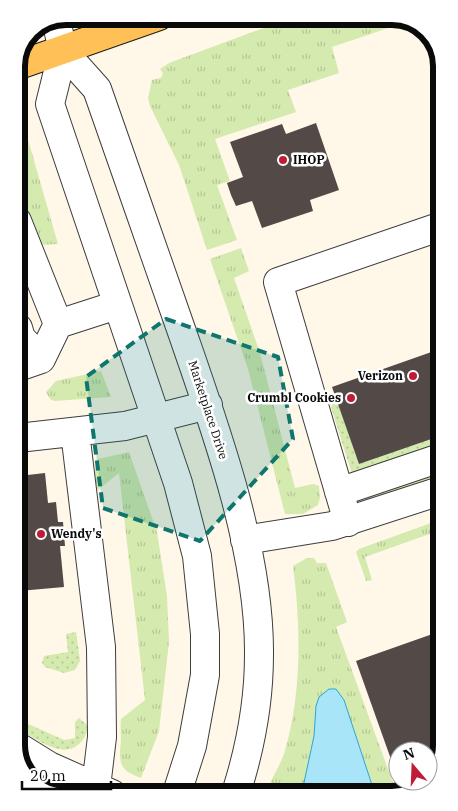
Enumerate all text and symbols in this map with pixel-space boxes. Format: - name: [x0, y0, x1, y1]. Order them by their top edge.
- place label: IHOP: [293, 152, 325, 167]
- marker: IHOP: [277, 154, 289, 166]
- street label: Marketplace Drive: [185, 359, 232, 461]
- place label: Verizon: [358, 368, 403, 383]
- marker: Verizon: [407, 370, 419, 382]
- place label: Crumbl Cookies: [247, 390, 341, 405]
- marker: Crumbl Cookies: [345, 392, 357, 404]
- place label: Wendy's: [51, 526, 101, 541]
- marker: Wendy's: [35, 528, 47, 540]
- north arrow: [388, 741, 438, 791]
- text: N: [401, 743, 417, 764]
- scale bar: [22, 758, 111, 790]
- text: 20 m: [30, 766, 66, 785]

